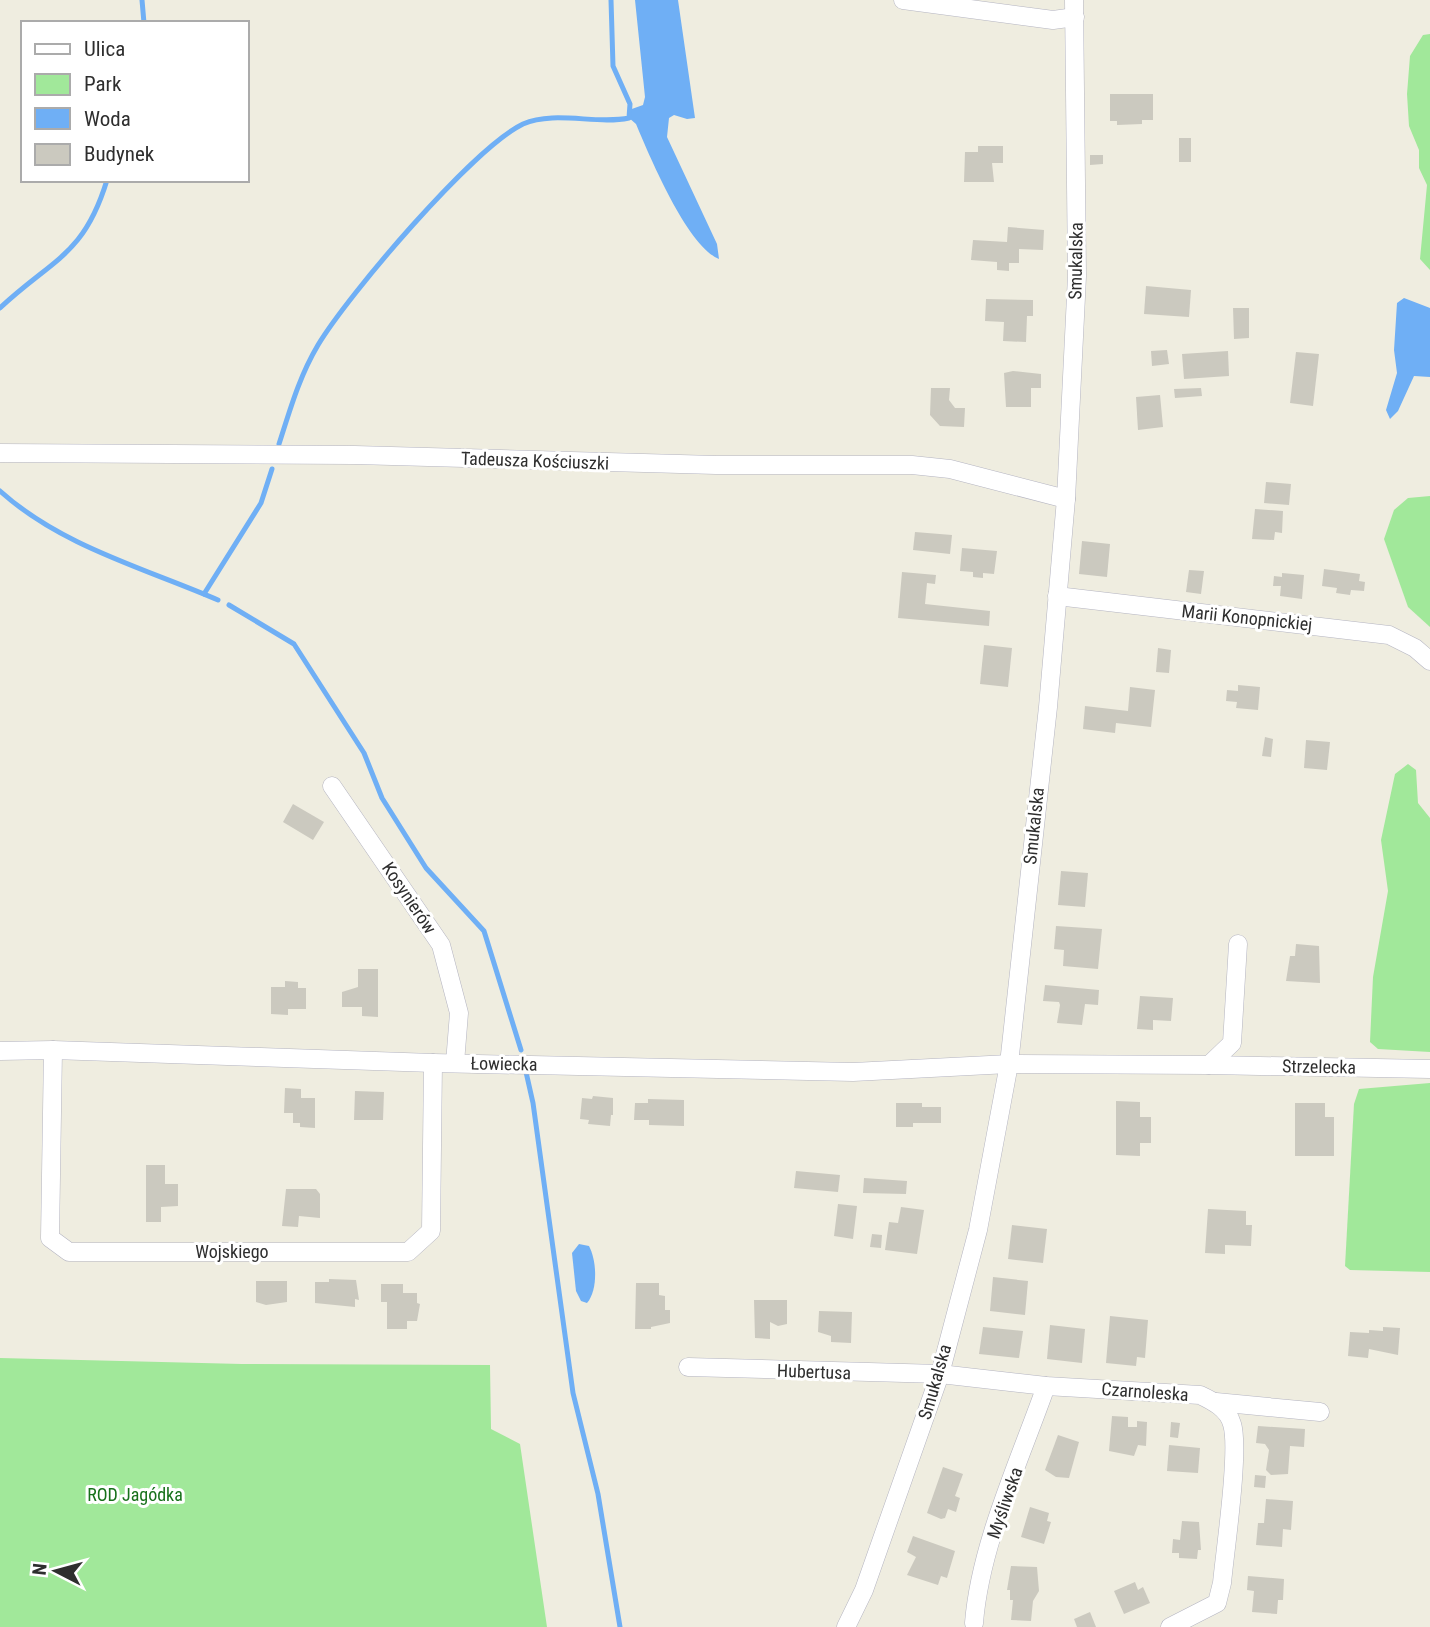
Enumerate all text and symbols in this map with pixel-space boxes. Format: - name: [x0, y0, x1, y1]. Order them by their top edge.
- legend: [21, 21, 248, 182]
- text: Ulica: [84, 37, 125, 61]
- text: Park: [84, 72, 122, 96]
- text: Woda: [84, 107, 131, 131]
- text: Budynek: [84, 142, 155, 166]
- street label: Smukalska: [1064, 222, 1087, 300]
- street label: Tadeusza Kościuszki: [461, 447, 609, 474]
- street label: Marii Konopnickiej: [1181, 600, 1313, 635]
- street label: Smukalska: [1019, 786, 1048, 866]
- street label: Kosynierów: [378, 858, 441, 938]
- street label: Łowiecka: [470, 1052, 538, 1075]
- street label: Strzelecka: [1282, 1055, 1356, 1078]
- street label: Wojskiego: [195, 1241, 269, 1262]
- street label: Smukalska: [914, 1342, 955, 1422]
- street label: Hubertusa: [777, 1360, 851, 1383]
- street label: Czarnoleska: [1101, 1378, 1189, 1405]
- street label: Myśliwska: [983, 1464, 1027, 1541]
- park label: ROD Jagódka: [87, 1484, 183, 1505]
- north arrow: [21, 1536, 91, 1606]
- text: N: [28, 1562, 52, 1576]

